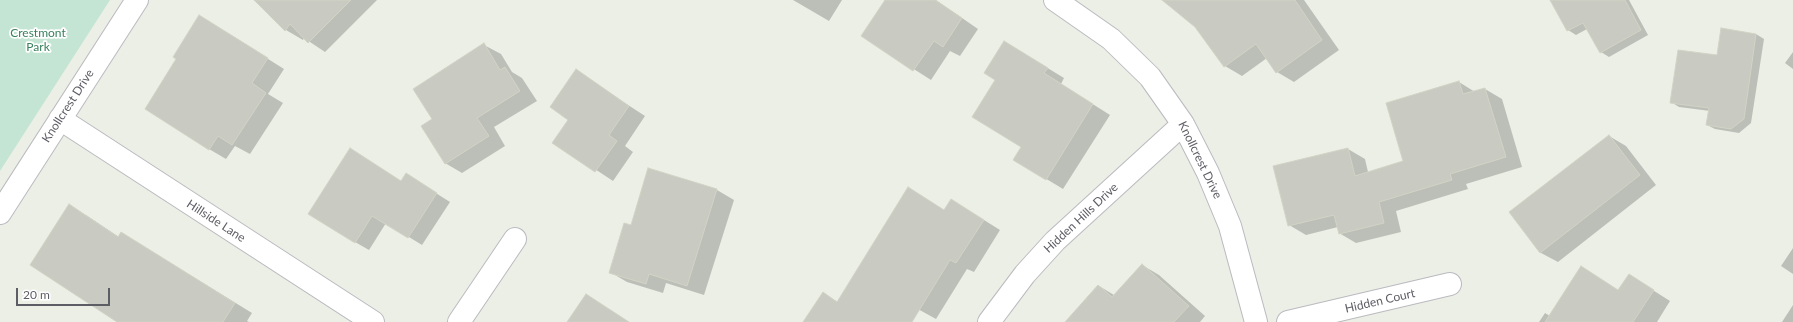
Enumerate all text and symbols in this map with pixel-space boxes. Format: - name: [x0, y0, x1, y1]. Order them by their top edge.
- park label: Crestmont Park: [10, 26, 66, 54]
- street label: Knollcrest Drive: [39, 67, 97, 145]
- street label: Knollcrest Drive: [1175, 119, 1225, 201]
- street label: Hidden Hills Drive: [1041, 180, 1121, 256]
- street label: Hillside Lane: [184, 197, 248, 245]
- scale bar: [18, 280, 112, 306]
- street label: Hidden Court: [1344, 286, 1416, 316]
- text: 20 m: [23, 287, 50, 302]

